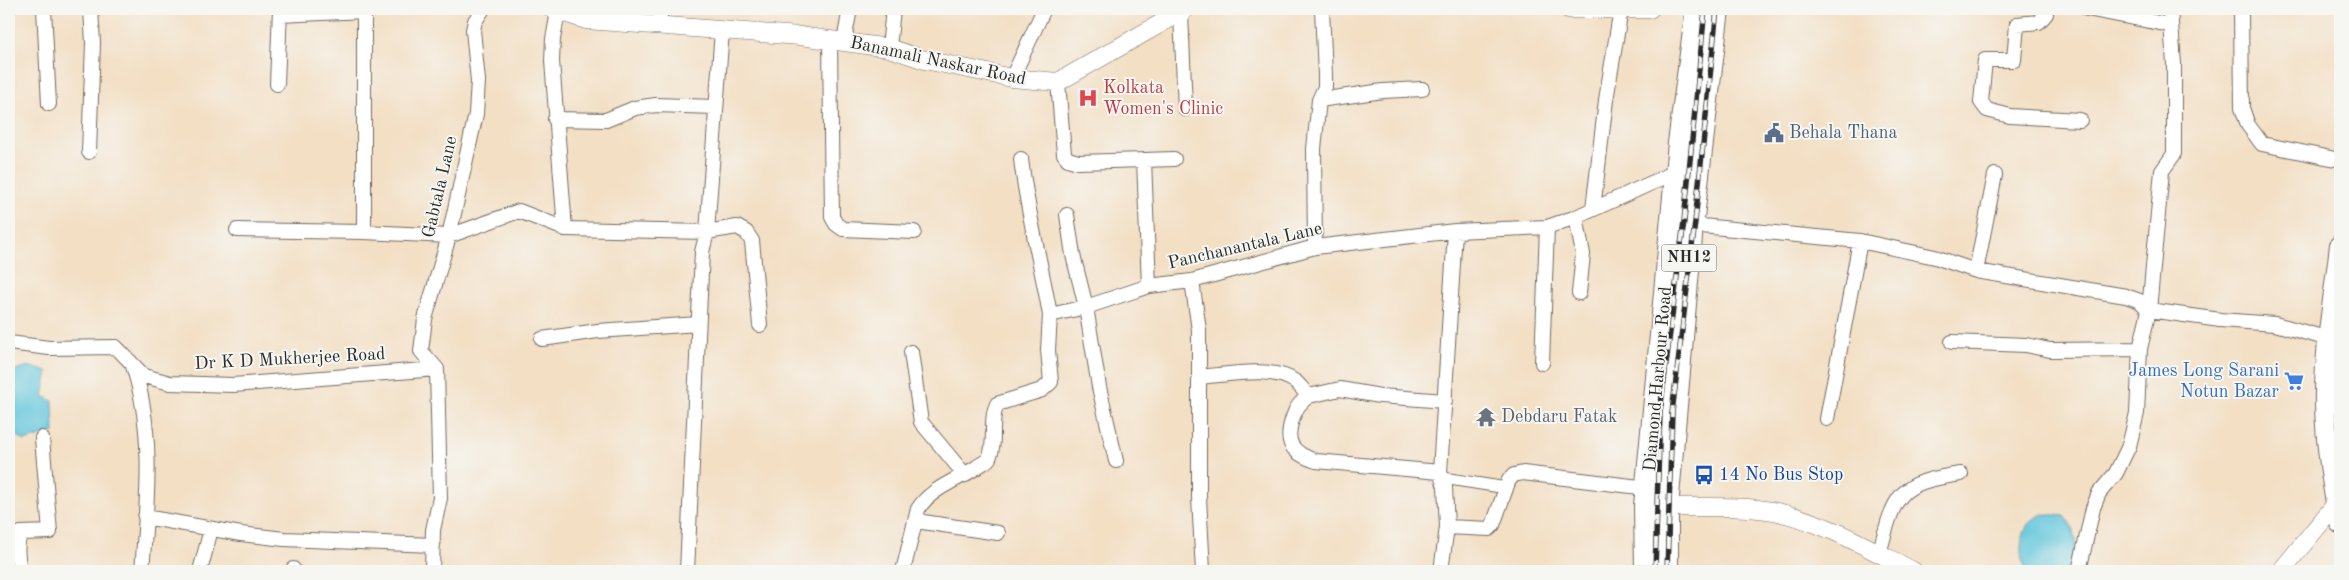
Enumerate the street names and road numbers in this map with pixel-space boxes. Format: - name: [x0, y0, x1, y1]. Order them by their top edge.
- street label: Banamali Naskar Road: [848, 34, 1028, 88]
- street label: Gabtala Lane: [420, 134, 460, 240]
- street label: Panchanantala Lane: [1166, 219, 1324, 273]
- road number: NH12: [1662, 244, 1716, 272]
- street label: Diamond Harbour Road: [1641, 286, 1675, 472]
- street label: Dr K D Mukherjee Road: [194, 345, 386, 373]

